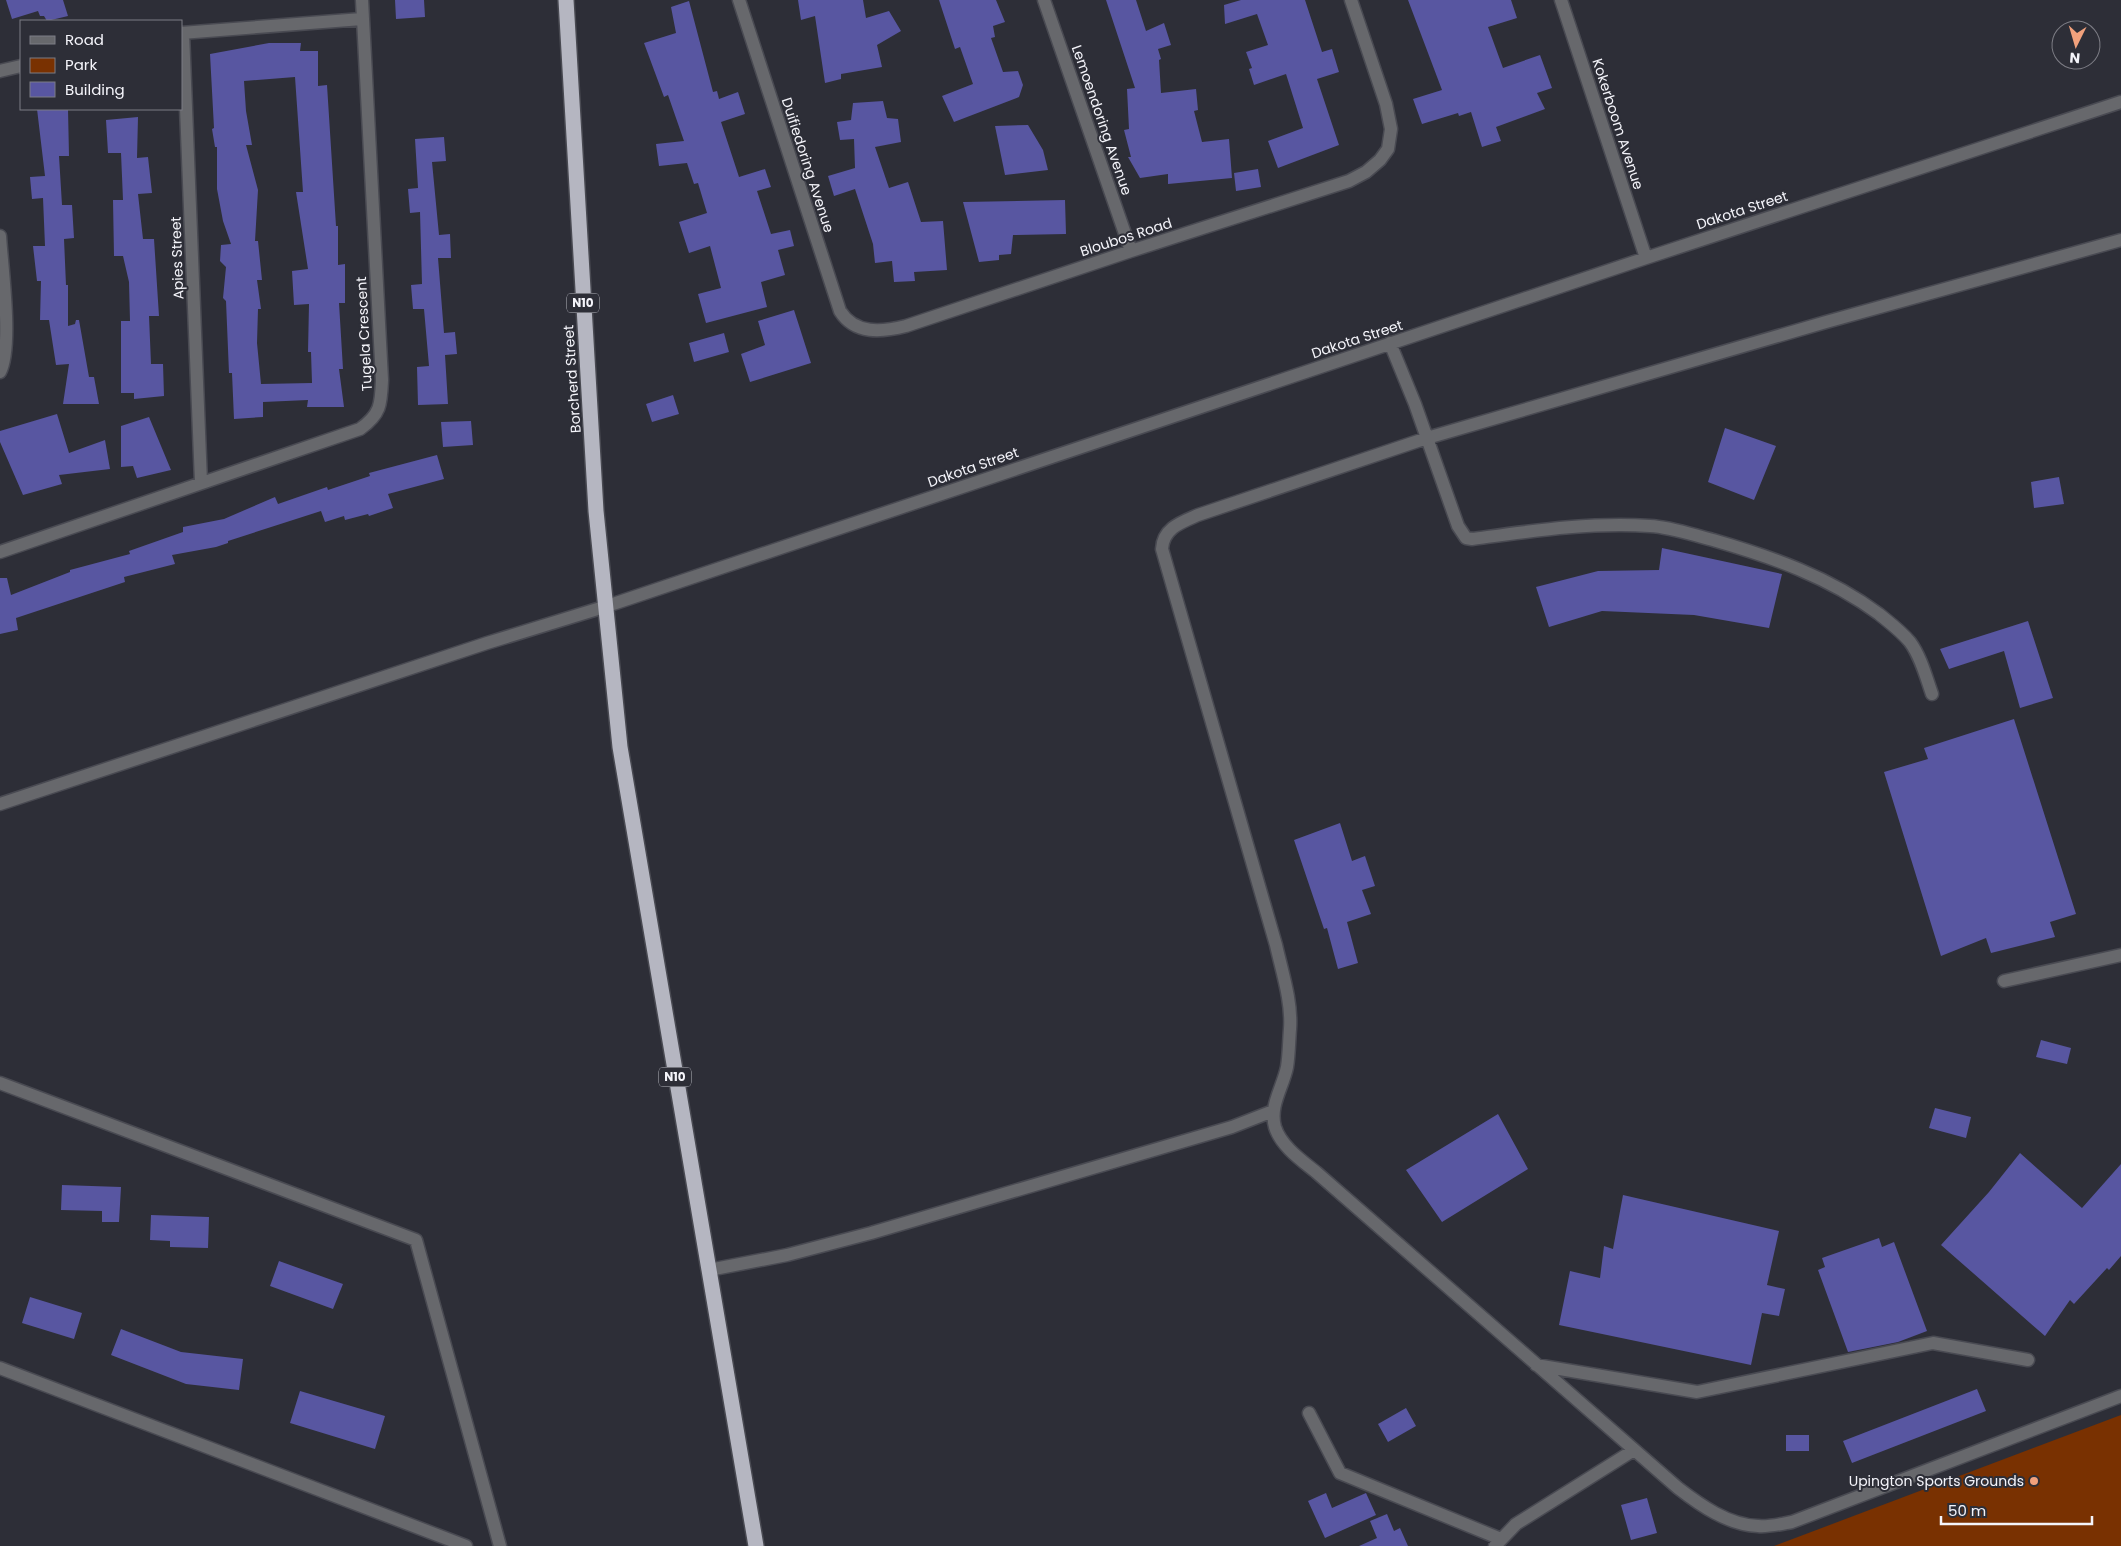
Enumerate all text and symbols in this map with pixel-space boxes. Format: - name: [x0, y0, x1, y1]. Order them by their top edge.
- legend: [20, 20, 182, 110]
- north arrow: [2051, 20, 2101, 70]
- text: Road: [65, 29, 104, 50]
- street label: Lemoendoring Avenue: [1067, 42, 1137, 198]
- text: N: [2069, 48, 2081, 68]
- text: Park: [65, 54, 97, 75]
- street label: Kokerboom Avenue: [1587, 56, 1649, 192]
- text: Building: [65, 79, 125, 100]
- street label: Duifiedoring Avenue: [777, 95, 839, 235]
- street label: Dakota Street: [1694, 186, 1790, 234]
- street label: Bloubos Road: [1077, 213, 1175, 261]
- street label: Apies Street: [166, 216, 188, 300]
- street label: Tugela Crescent: [351, 276, 377, 392]
- road number: N10: [567, 294, 599, 312]
- street label: Dakota Street: [1309, 315, 1405, 363]
- street label: Borcherd Street: [558, 324, 586, 434]
- street label: Dakota Street: [925, 442, 1021, 492]
- road number: N10: [659, 1068, 691, 1086]
- place label: Upington Sports Grounds: [1849, 1471, 2024, 1491]
- marker: Upington Sports Grounds: [2028, 1475, 2040, 1487]
- scale bar: [1941, 1494, 2092, 1526]
- text: 50 m: [1948, 1500, 1986, 1521]

